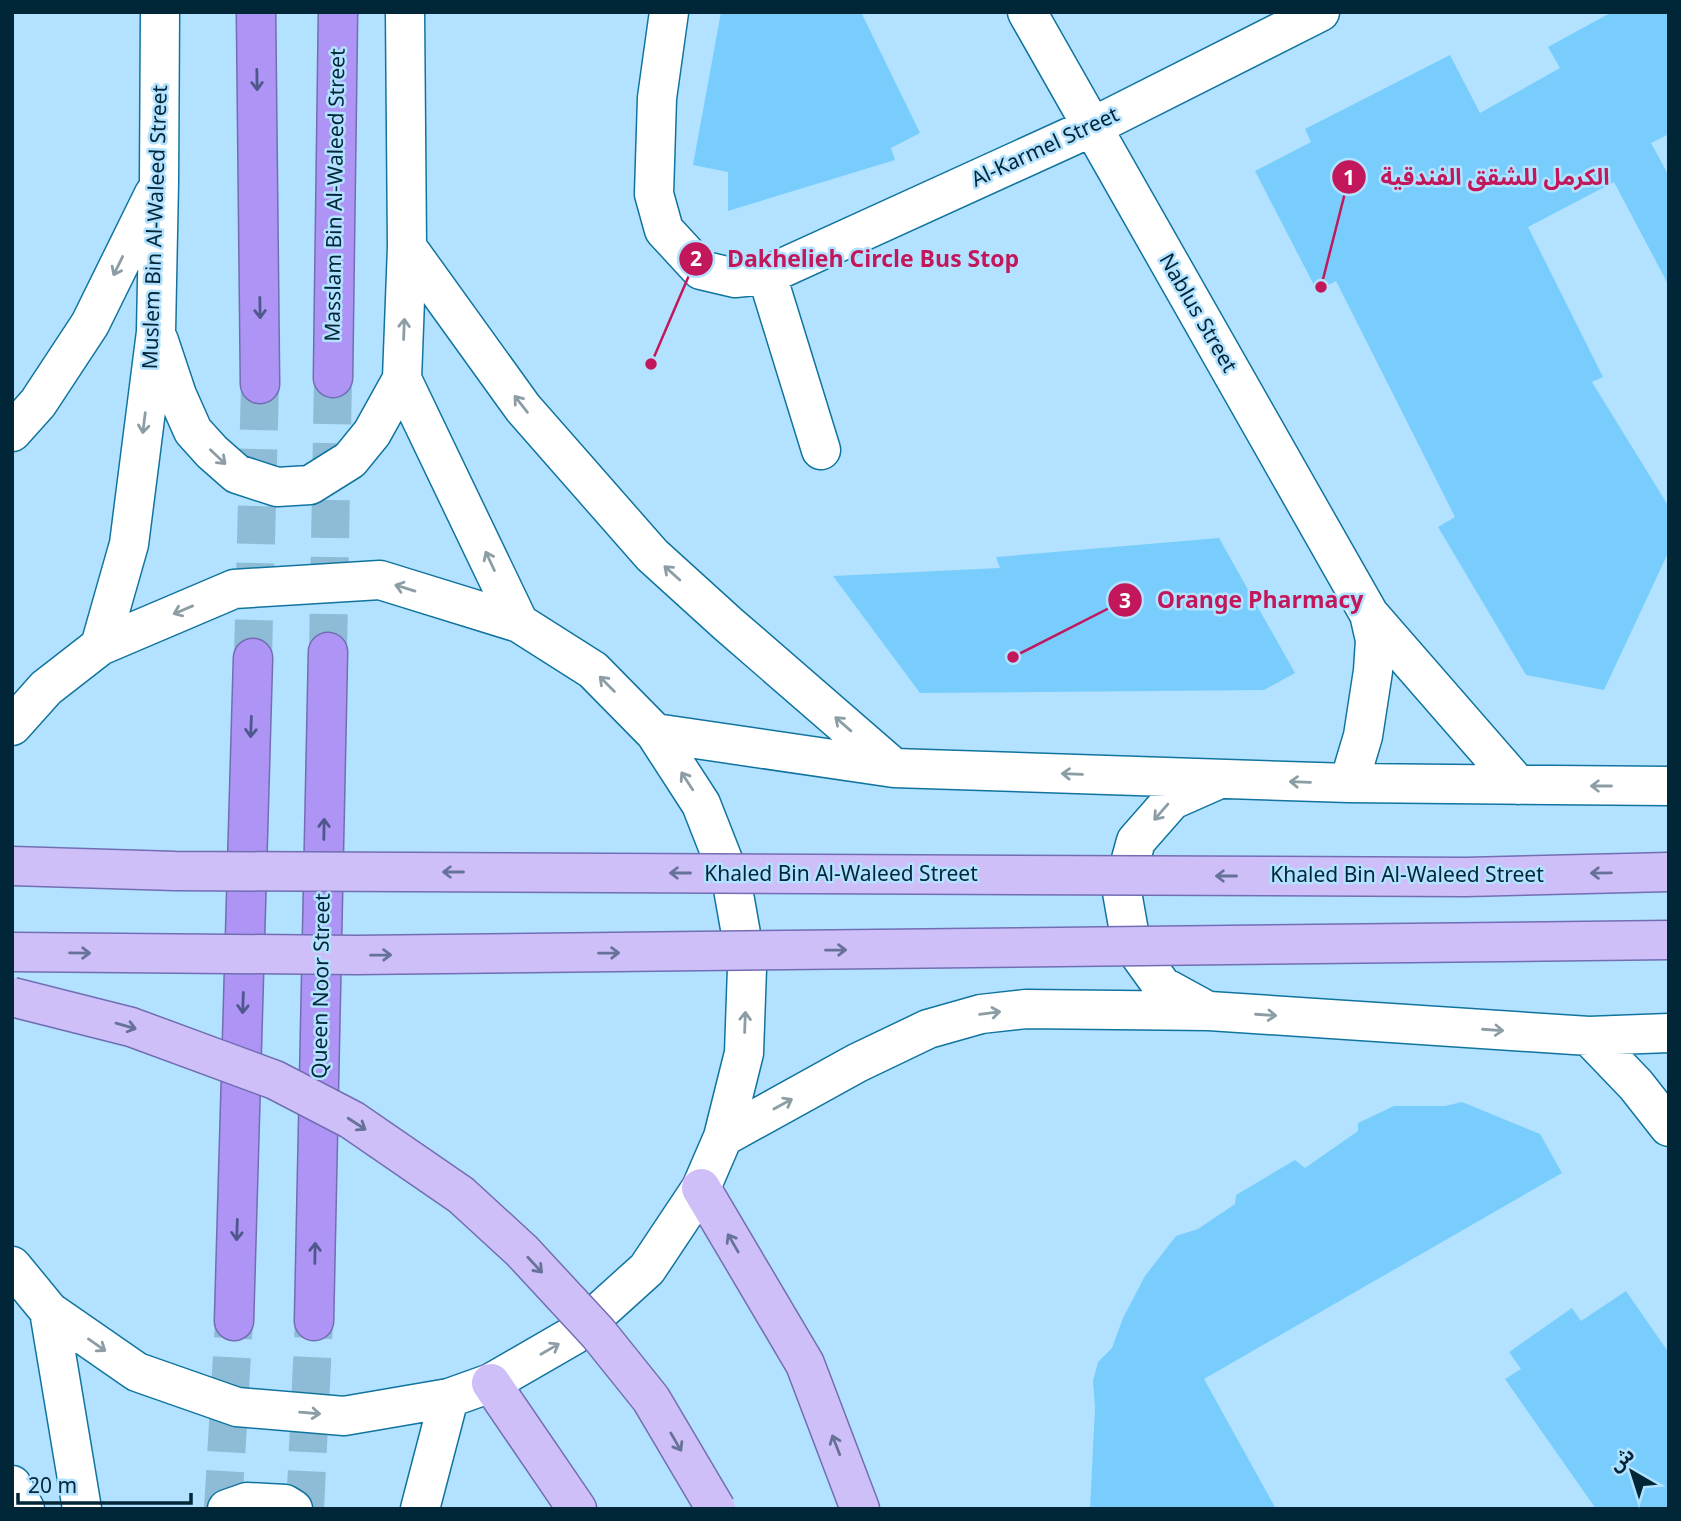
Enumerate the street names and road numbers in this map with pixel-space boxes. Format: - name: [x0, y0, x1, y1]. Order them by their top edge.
- street label: Masslam Bin Al-Waleed Street: [310, 48, 360, 342]
- street label: Muslem Bin Al-Waleed Street: [128, 84, 182, 370]
- street label: Al-Karmel Street: [963, 93, 1127, 201]
- street label: Nablus Street: [1146, 244, 1251, 382]
- street label: Khaled Bin Al-Waleed Street: [704, 852, 978, 896]
- street label: Khaled Bin Al-Waleed Street: [1270, 853, 1544, 897]
- street label: Queen Noor Street: [297, 892, 345, 1079]

